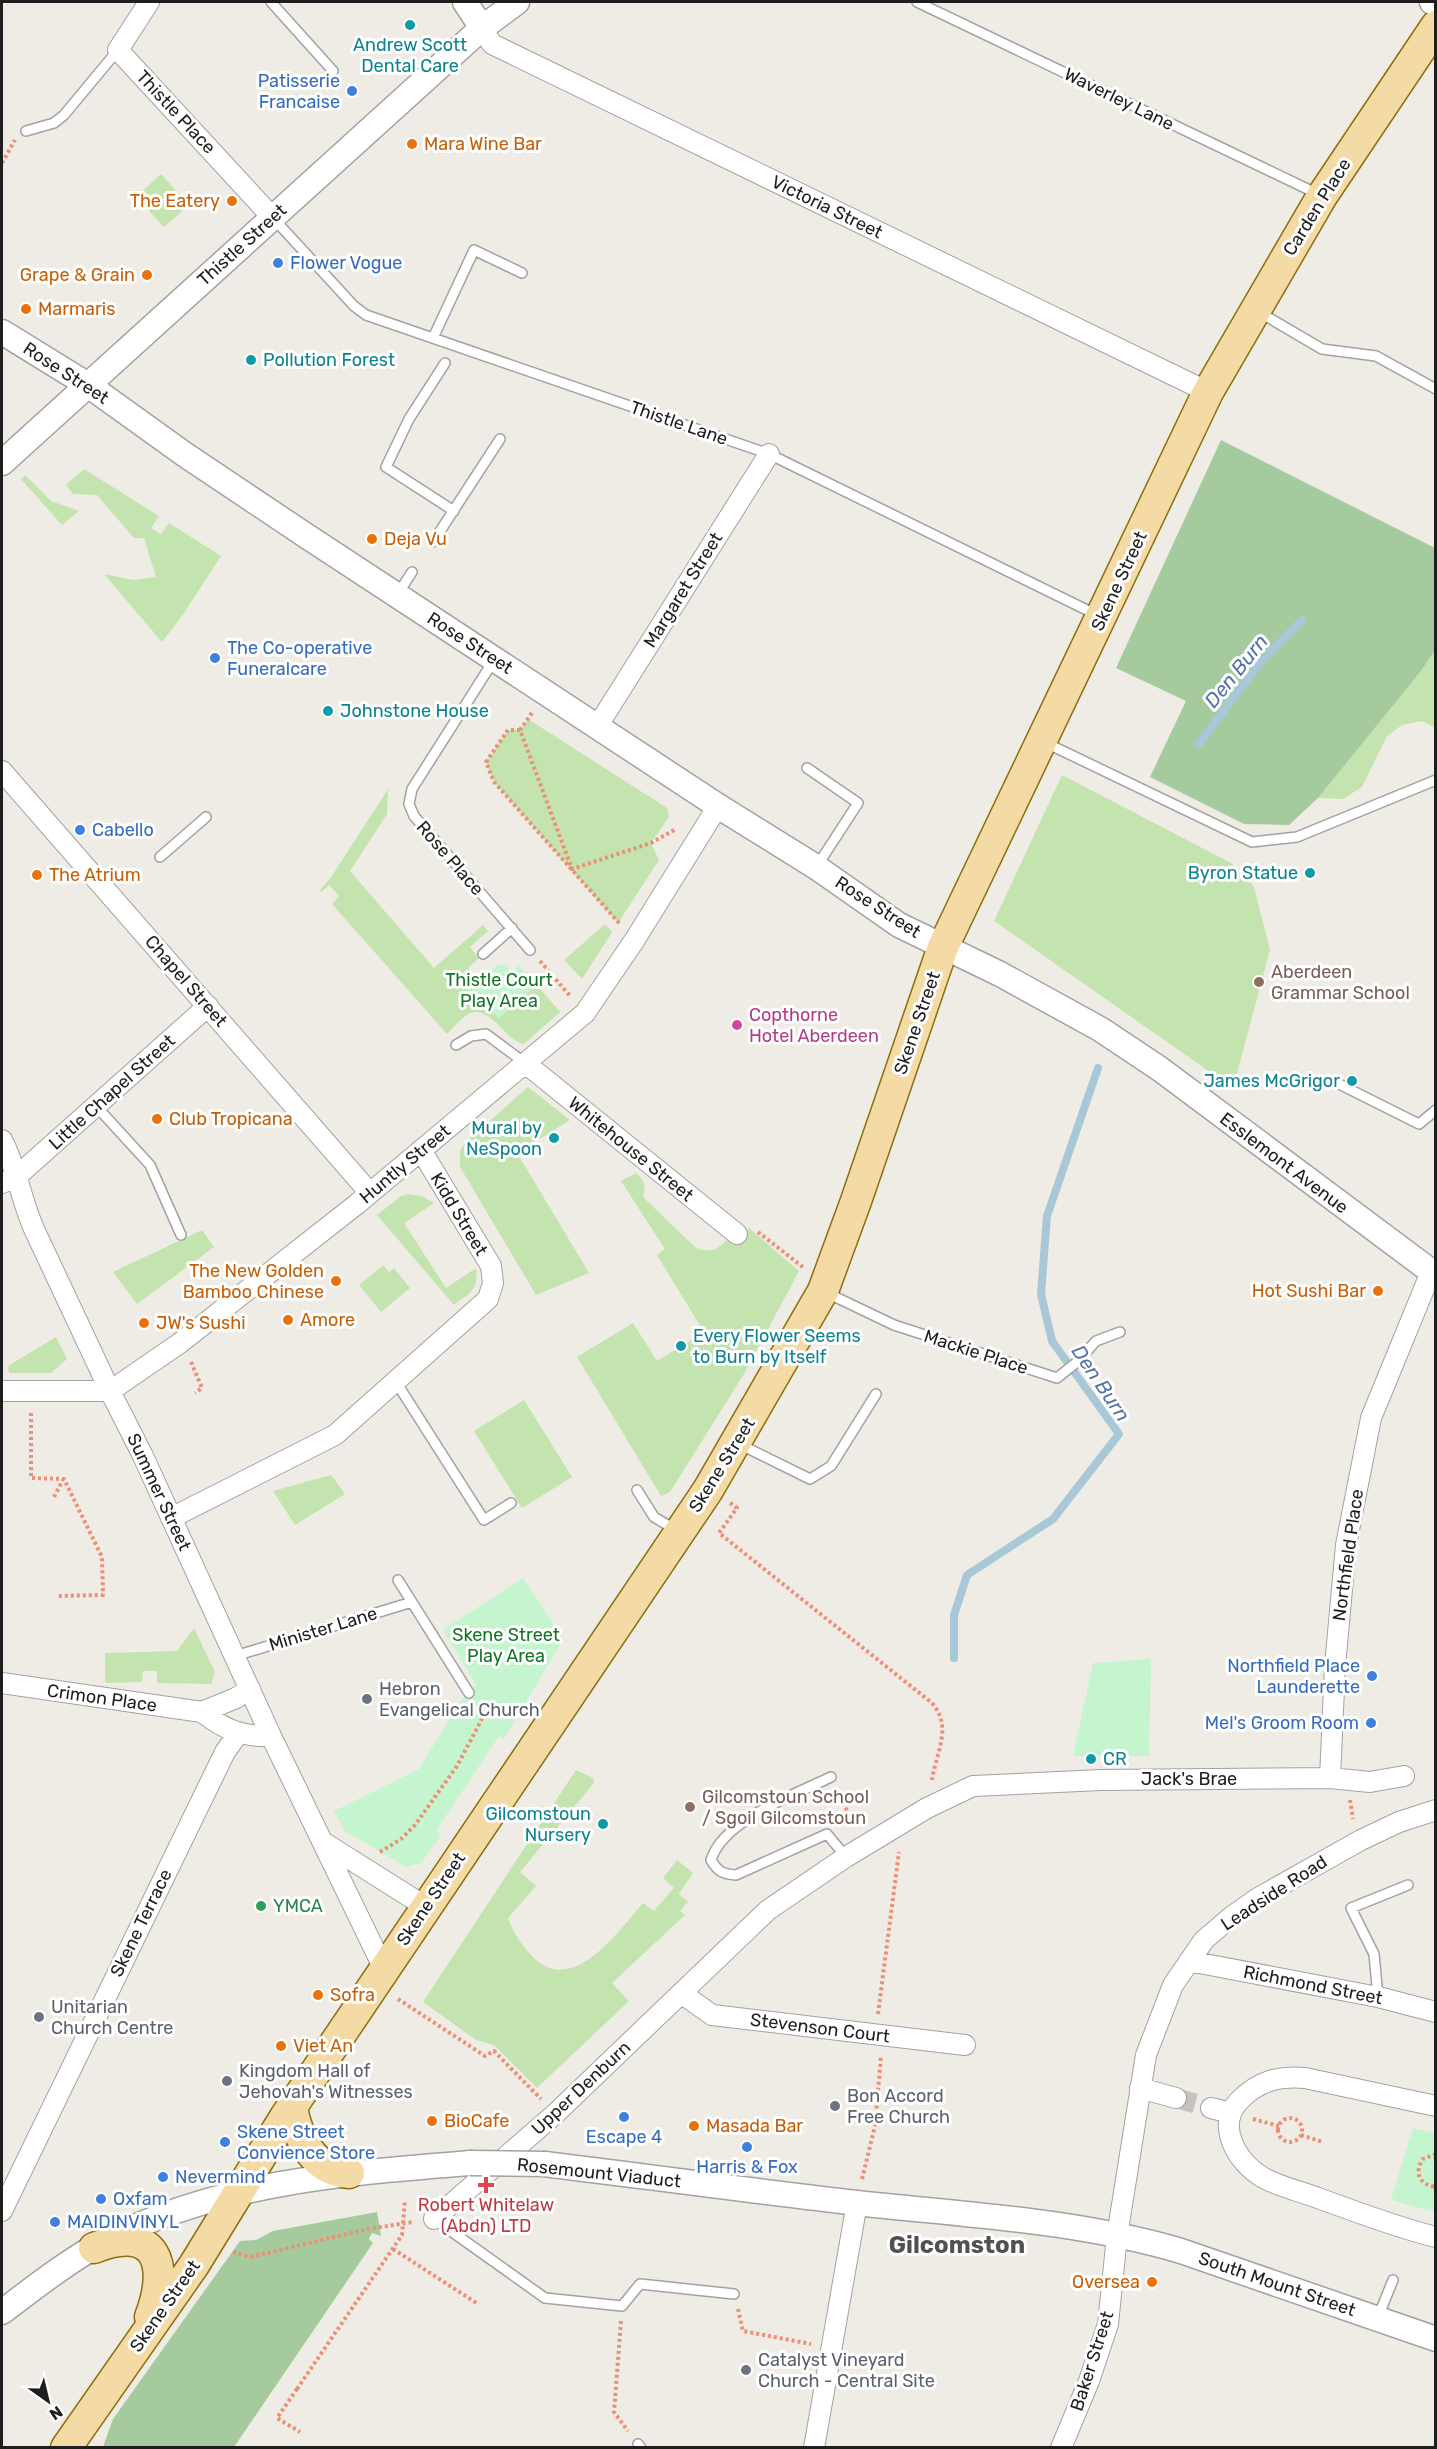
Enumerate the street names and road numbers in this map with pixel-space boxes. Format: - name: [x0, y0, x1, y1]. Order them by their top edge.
- street label: Waverley Lane: [1061, 63, 1177, 135]
- street label: Thistle Place: [132, 66, 220, 158]
- street label: Carden Place: [1278, 154, 1356, 260]
- street label: Victoria Street: [768, 171, 886, 243]
- street label: Thistle Street: [193, 199, 291, 291]
- street label: Rose Street: [19, 337, 113, 409]
- street label: Thistle Lane: [627, 396, 731, 450]
- street label: Margaret Street: [639, 528, 727, 652]
- street label: Skene Street: [1086, 528, 1152, 634]
- street label: Rose Street: [423, 607, 517, 679]
- street label: Rose Place: [412, 816, 488, 900]
- street label: Rose Street: [831, 871, 925, 943]
- street label: Chapel Street: [140, 931, 232, 1031]
- street label: Skene Street: [889, 969, 945, 1077]
- street label: Little Chapel Street: [44, 1030, 180, 1154]
- street label: Whitehouse Street: [564, 1092, 698, 1206]
- street label: Esslemont Avenue: [1216, 1108, 1352, 1218]
- street label: Huntly Street: [355, 1120, 455, 1208]
- street label: Kidd Street: [426, 1168, 492, 1260]
- street label: Mackie Place: [921, 1325, 1031, 1379]
- street label: Skene Street: [684, 1414, 760, 1516]
- street label: Summer Street: [122, 1430, 196, 1554]
- street label: Northfield Place: [1328, 1488, 1368, 1622]
- street label: Minister Lane: [266, 1602, 380, 1656]
- street label: Crimon Place: [46, 1679, 158, 1717]
- street label: Jack's Brae: [1141, 1768, 1237, 1790]
- street label: Skene Street: [392, 1848, 470, 1950]
- street label: Leadside Road: [1217, 1851, 1331, 1935]
- street label: Skene Terrace: [105, 1865, 177, 1981]
- street label: Richmond Street: [1241, 1961, 1385, 2009]
- street label: Stevenson Court: [749, 2009, 891, 2047]
- street label: Upper Denburn: [527, 2036, 635, 2140]
- street label: Rosemount Viaduct: [516, 2153, 682, 2193]
- street label: South Mount Street: [1196, 2247, 1358, 2321]
- street label: Skene Street: [125, 2256, 205, 2356]
- street label: Baker Street: [1066, 2308, 1118, 2414]

